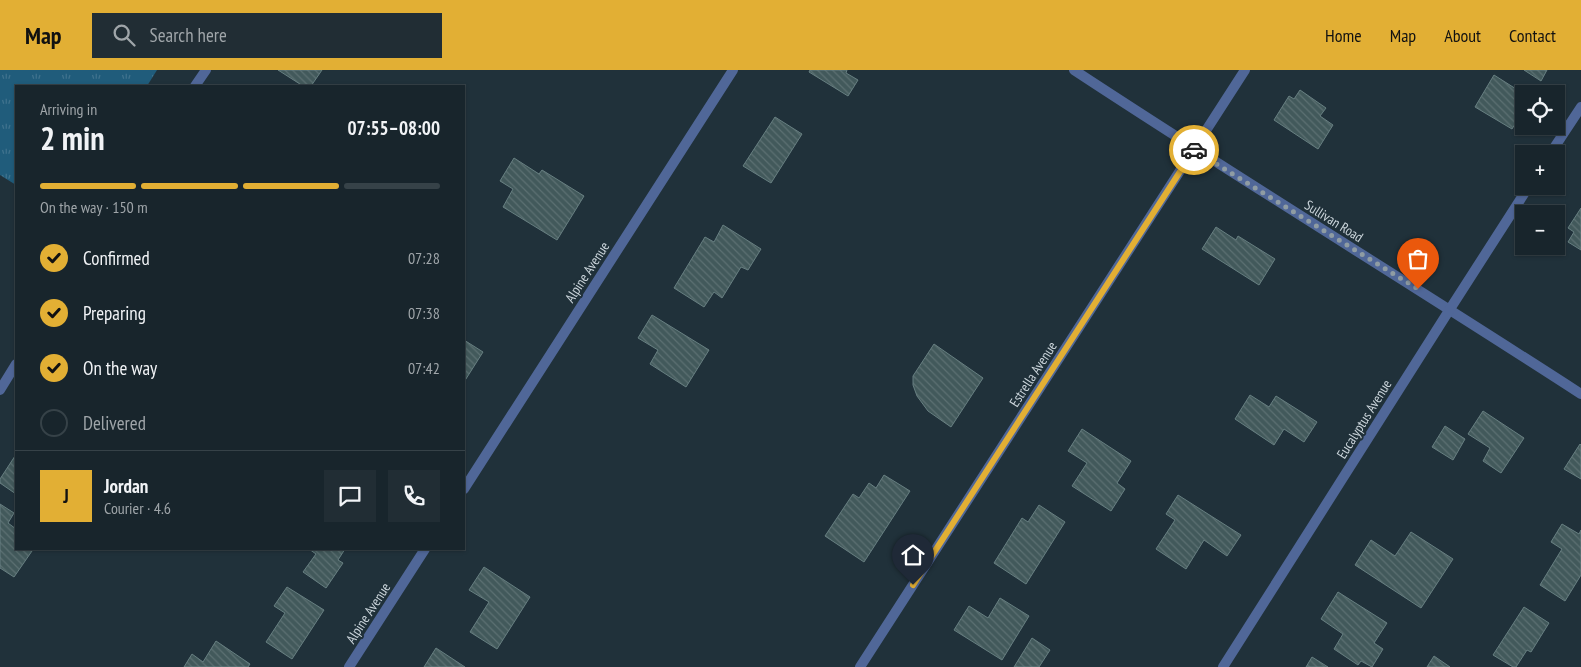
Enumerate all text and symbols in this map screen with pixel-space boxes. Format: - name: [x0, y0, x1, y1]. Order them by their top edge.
- search box: [92, 13, 442, 58]
- text: Map: [25, 20, 62, 51]
- icon: search: [110, 21, 138, 49]
- text: Search here: [150, 23, 227, 47]
- text: Home: [1325, 24, 1362, 47]
- text: Map: [1390, 24, 1416, 47]
- text: About: [1444, 24, 1481, 47]
- text: Contact: [1509, 24, 1556, 47]
- map controls: [1515, 85, 1565, 255]
- button: locate: [1515, 85, 1565, 135]
- text: Arriving in: [40, 99, 97, 119]
- text: 07:55–08:00: [347, 116, 440, 140]
- text: 2 min: [40, 117, 105, 159]
- courier: [1169, 125, 1219, 175]
- icon: car: [1180, 136, 1208, 164]
- button: +: [1515, 145, 1565, 195]
- street label: Sullivan Road: [1301, 196, 1367, 246]
- text: On the way · 150 m: [40, 197, 148, 217]
- button: −: [1515, 205, 1565, 255]
- street label: Alpine Avenue: [561, 238, 613, 306]
- pin: [1397, 238, 1439, 289]
- icon: check: [40, 244, 68, 272]
- icon: bag: [1404, 245, 1432, 273]
- text: Confirmed: [83, 246, 150, 270]
- text: 07:28: [408, 248, 440, 268]
- icon: check: [40, 299, 68, 327]
- text: Preparing: [83, 301, 146, 325]
- text: 07:38: [408, 303, 440, 323]
- street label: Estrella Avenue: [1005, 338, 1061, 410]
- icon: check: [40, 354, 68, 382]
- text: On the way: [83, 356, 157, 380]
- text: 07:42: [408, 358, 440, 378]
- street label: Eucalyptus Avenue: [1333, 376, 1396, 462]
- text: Delivered: [83, 411, 146, 435]
- button: chat: [324, 470, 376, 522]
- button: phone: [388, 470, 440, 522]
- text: Jordan: [104, 474, 148, 498]
- text: J: [63, 484, 69, 508]
- text: Courier · 4.6: [104, 498, 171, 518]
- pin: [892, 534, 934, 585]
- icon: home: [899, 541, 927, 569]
- street label: Alpine Avenue: [342, 579, 394, 647]

